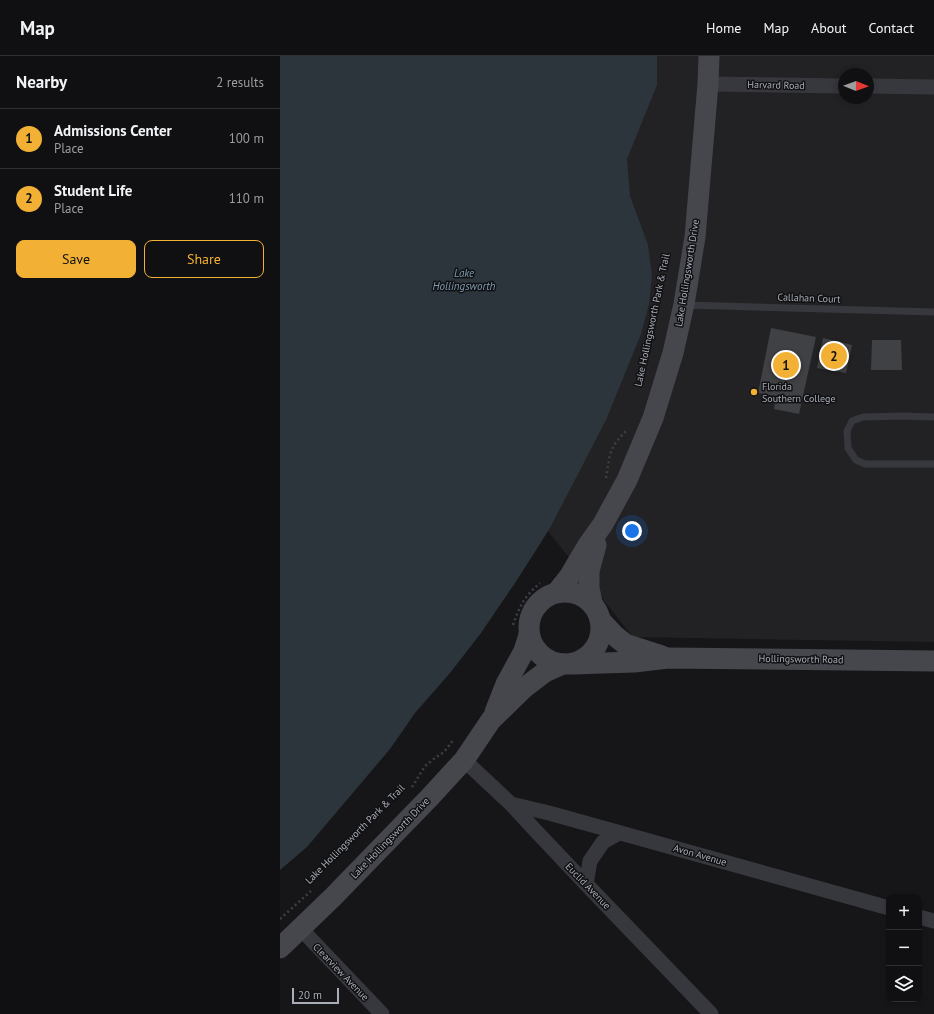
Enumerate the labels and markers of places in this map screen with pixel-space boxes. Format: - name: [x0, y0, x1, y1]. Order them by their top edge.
- pin: 2: [821, 341, 847, 371]
- pin: 1: [773, 350, 799, 380]
- place label: Florida Southern College: [762, 380, 836, 405]
- marker: Florida Southern College: [749, 387, 759, 397]

